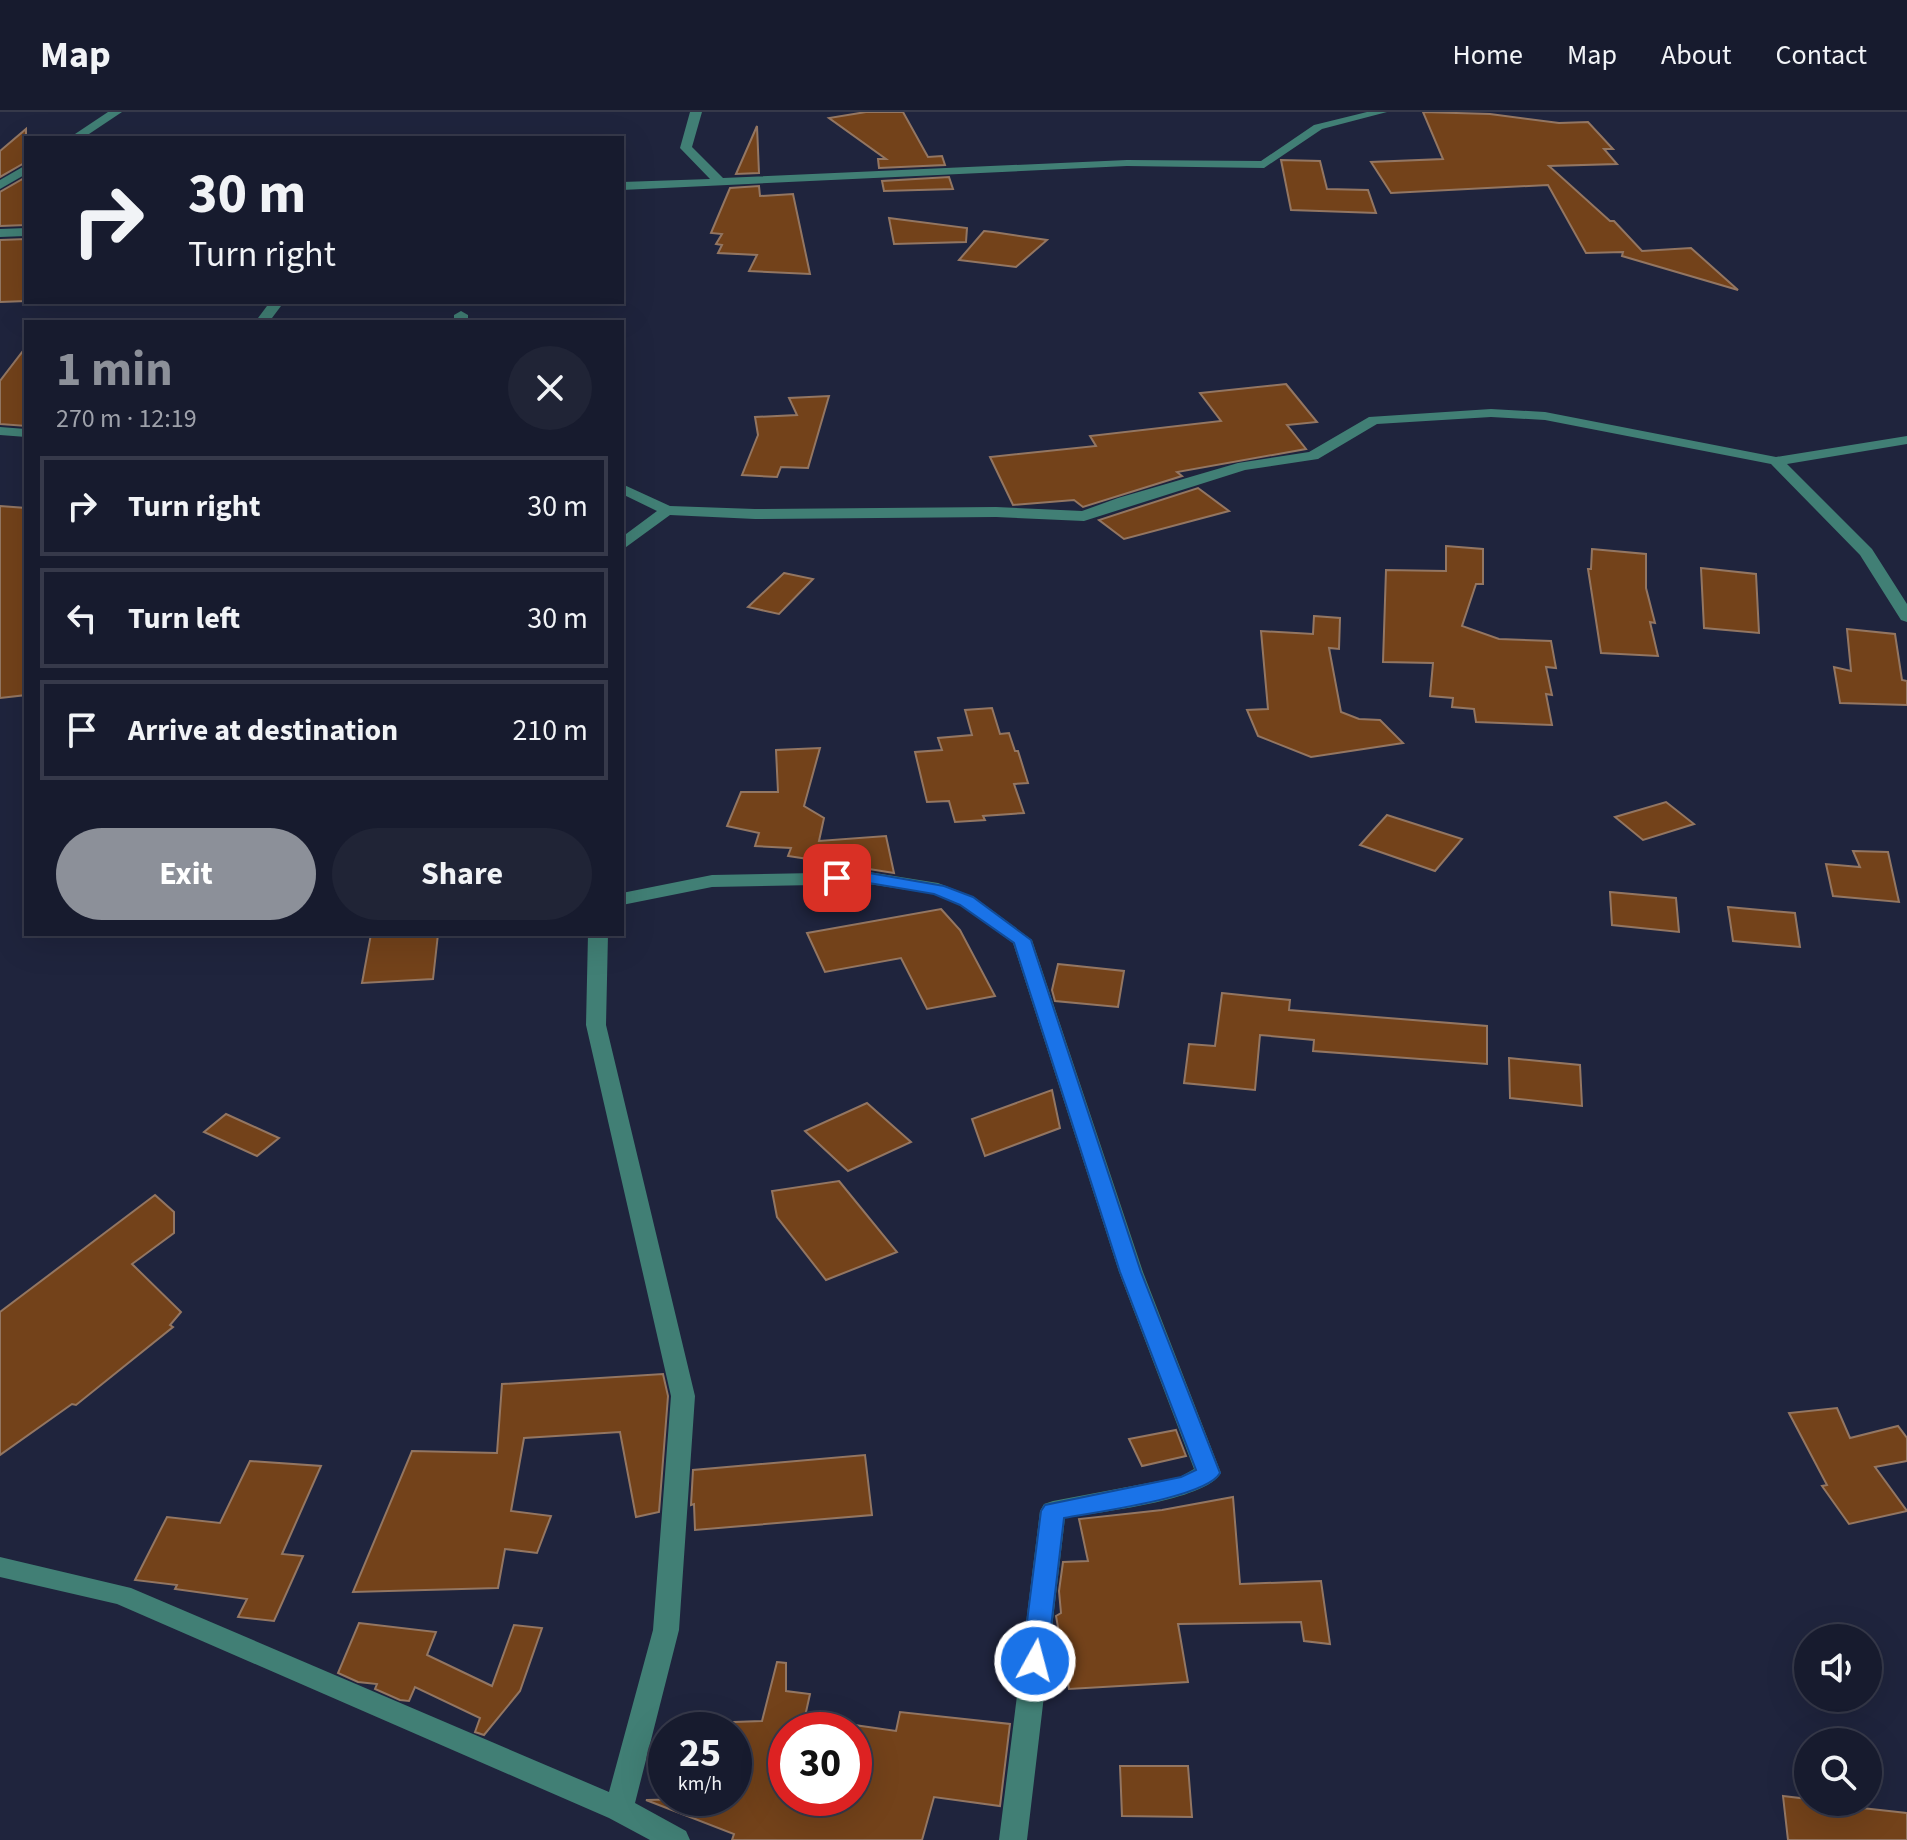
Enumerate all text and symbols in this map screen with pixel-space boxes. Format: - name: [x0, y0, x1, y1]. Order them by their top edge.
- text: Map: [40, 28, 111, 82]
- text: Home: [1452, 35, 1523, 75]
- text: Map: [1567, 35, 1617, 75]
- text: About: [1661, 35, 1732, 75]
- text: Contact: [1776, 35, 1867, 75]
- text: 30 m: [188, 155, 306, 234]
- icon: right: [56, 168, 160, 272]
- text: Turn right: [188, 229, 336, 280]
- text: 1 min: [56, 336, 173, 404]
- button: close: [508, 346, 592, 430]
- text: 270 m · 12:19: [56, 400, 197, 437]
- icon: right: [60, 484, 104, 528]
- text: Turn right: [128, 485, 260, 528]
- text: 30 m: [527, 485, 588, 528]
- icon: left: [60, 596, 104, 640]
- text: Turn left: [128, 597, 240, 640]
- text: 30 m: [527, 597, 588, 640]
- icon: arrive: [60, 708, 104, 752]
- text: Arrive at destination: [128, 709, 398, 752]
- text: 210 m: [512, 709, 588, 752]
- button: Exit: [56, 828, 316, 920]
- button: Share: [332, 828, 592, 920]
- pin: [803, 844, 871, 912]
- icon: arrive: [815, 856, 859, 900]
- position arrow: [993, 1619, 1077, 1703]
- map controls: [1794, 1624, 1882, 1816]
- button: sound: [1794, 1624, 1882, 1712]
- speed limit sign: 30: [768, 1712, 872, 1816]
- text: 25: [679, 1725, 721, 1782]
- button: search: [1794, 1728, 1882, 1816]
- text: km/h: [678, 1770, 722, 1798]

